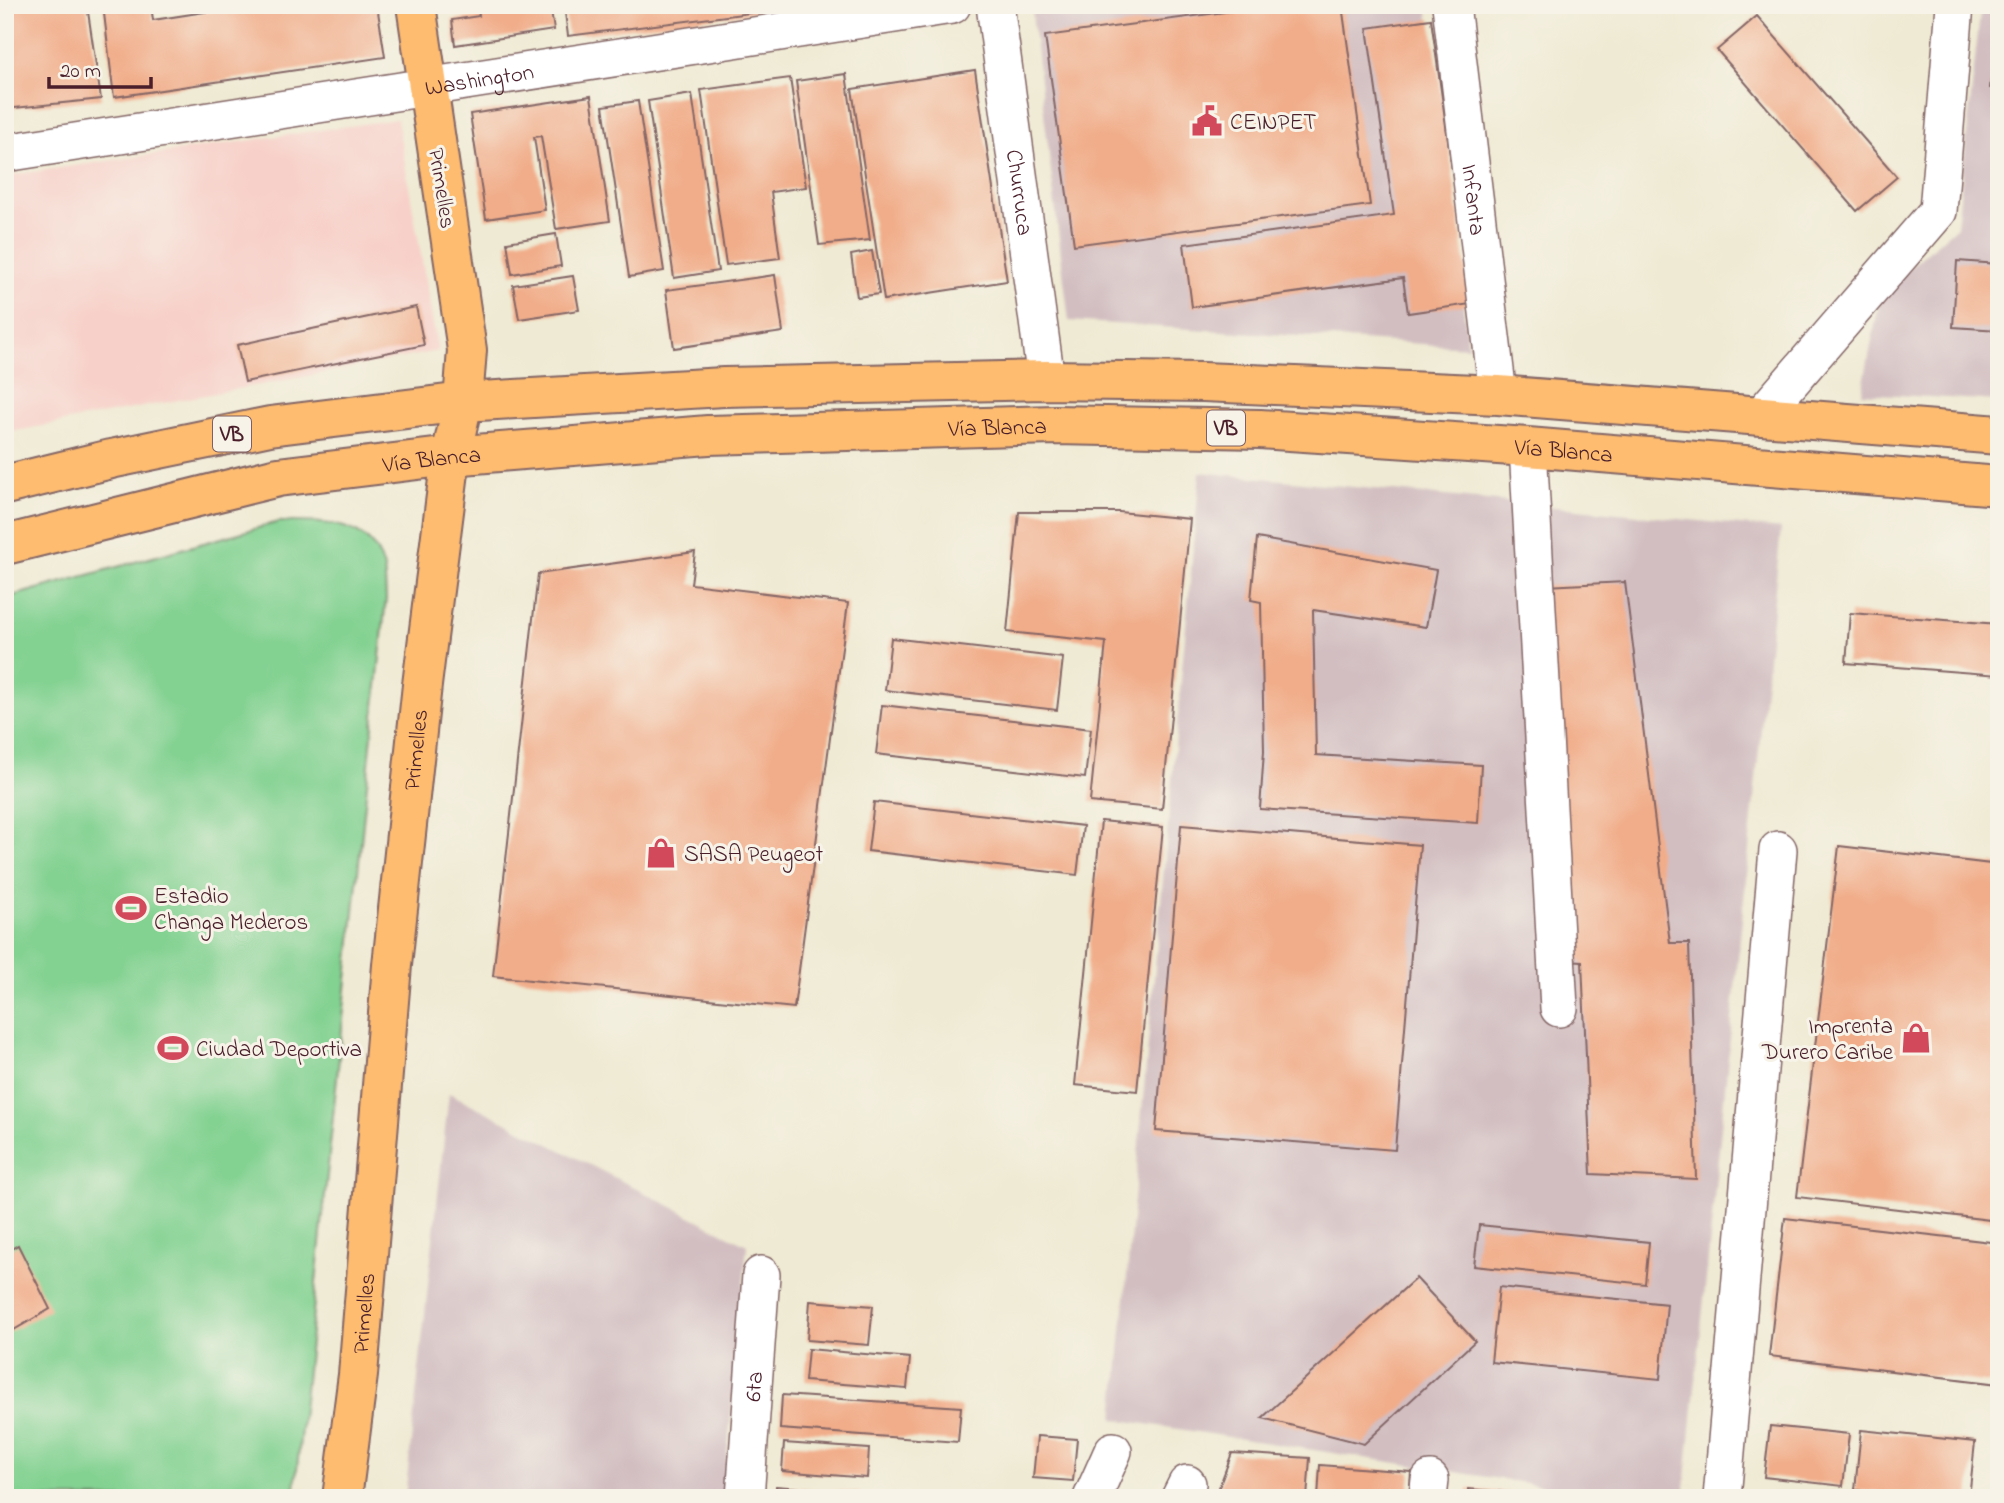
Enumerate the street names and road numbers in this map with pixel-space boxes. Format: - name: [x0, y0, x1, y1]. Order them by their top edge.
- street label: Washington: [423, 57, 536, 106]
- street label: Primelles: [418, 146, 463, 231]
- street label: Churruca: [996, 147, 1040, 238]
- street label: Infanta: [1451, 162, 1493, 237]
- road number: VB: [1207, 410, 1245, 446]
- street label: Vía Blanca: [947, 411, 1047, 447]
- road number: VB: [213, 416, 251, 452]
- street label: Vía Blanca: [1512, 432, 1614, 473]
- street label: Vía Blanca: [380, 440, 482, 483]
- street label: Primelles: [397, 708, 438, 792]
- street label: Primelles: [346, 1272, 385, 1355]
- street label: 6ta: [738, 1370, 773, 1403]

